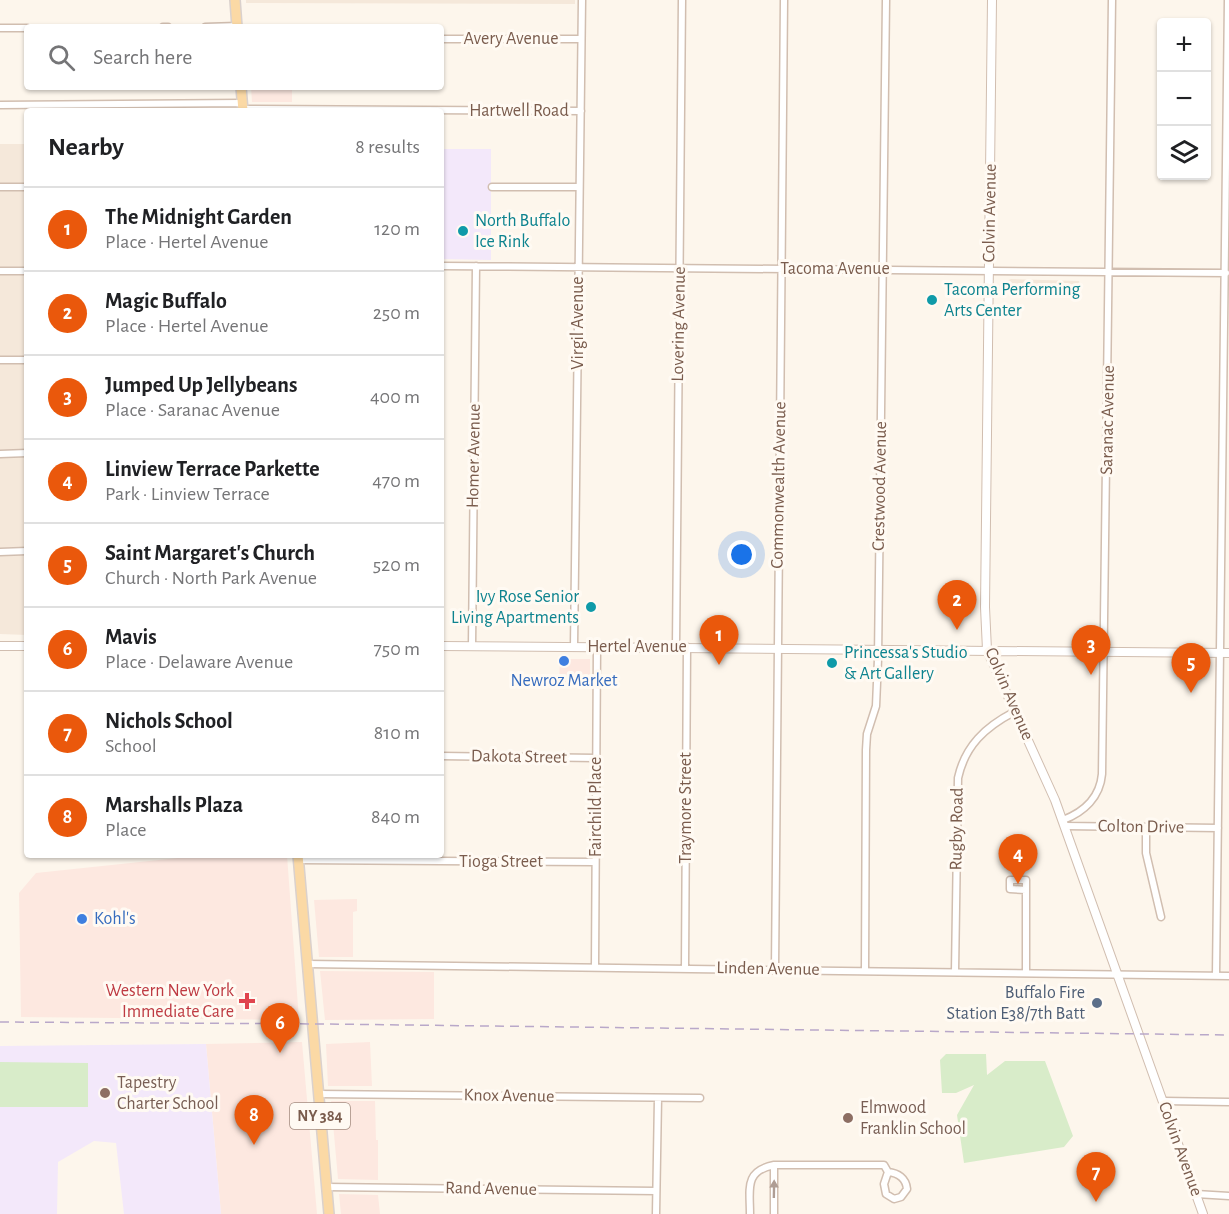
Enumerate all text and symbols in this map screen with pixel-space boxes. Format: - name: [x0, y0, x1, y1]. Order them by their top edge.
- map controls: [1157, 18, 1211, 180]
- button: +: [1157, 18, 1211, 72]
- search box: [24, 24, 444, 90]
- street label: Avery Avenue: [464, 30, 558, 48]
- icon: search: [45, 41, 78, 74]
- text: Search here: [93, 46, 192, 68]
- button: −: [1157, 72, 1211, 126]
- street label: Hartwell Road: [469, 102, 569, 120]
- button: layers: [1157, 126, 1211, 180]
- text: Nearby: [48, 134, 124, 160]
- text: 8 results: [355, 137, 420, 157]
- street label: Colvin Avenue: [980, 163, 1000, 263]
- text: The Midnight Garden: [105, 206, 292, 228]
- place label: North Buffalo Ice Rink: [475, 212, 571, 251]
- text: 1: [64, 219, 71, 239]
- text: 120 m: [374, 219, 420, 239]
- marker: North Buffalo Ice Rink: [456, 224, 470, 238]
- text: Place · Hertel Avenue: [105, 232, 268, 252]
- street label: Tacoma Avenue: [780, 260, 890, 278]
- street label: Lovering Avenue: [669, 266, 689, 382]
- street label: Virgil Avenue: [569, 276, 587, 370]
- place label: Tacoma Performing Arts Center: [944, 281, 1081, 320]
- text: Magic Buffalo: [105, 290, 227, 312]
- marker: Tacoma Performing Arts Center: [925, 293, 939, 307]
- text: 2: [63, 303, 72, 323]
- text: 250 m: [373, 303, 420, 323]
- text: Place · Hertel Avenue: [105, 316, 268, 336]
- street label: Saranac Avenue: [1098, 365, 1118, 475]
- text: Jumped Up Jellybeans: [105, 374, 297, 396]
- text: 3: [63, 387, 72, 407]
- text: 400 m: [370, 387, 420, 407]
- text: Place · Saranac Avenue: [105, 400, 280, 420]
- street label: Commonwealth Avenue: [769, 401, 789, 569]
- street label: Homer Avenue: [464, 404, 484, 508]
- street label: Crestwood Avenue: [870, 421, 890, 551]
- text: Linview Terrace Parkette: [105, 458, 320, 480]
- text: 4: [62, 471, 73, 491]
- text: 470 m: [372, 471, 420, 491]
- text: Park · Linview Terrace: [105, 484, 270, 504]
- your location: [727, 540, 756, 569]
- text: Saint Margaret's Church: [105, 542, 315, 564]
- text: 5: [63, 555, 72, 575]
- text: 520 m: [373, 555, 420, 575]
- text: Church · North Park Avenue: [105, 568, 317, 588]
- pin: 2: [938, 580, 976, 630]
- place label: Ivy Rose Senior Living Apartments: [451, 588, 579, 627]
- marker: Ivy Rose Senior Living Apartments: [584, 600, 598, 614]
- pin: 1: [700, 616, 738, 665]
- text: Mavis: [105, 626, 157, 648]
- pin: 3: [1072, 626, 1110, 675]
- street label: Hertel Avenue: [587, 638, 687, 656]
- text: 6: [63, 639, 72, 659]
- text: 750 m: [373, 639, 420, 659]
- place label: Princessa's Studio & Art Gallery: [844, 644, 968, 683]
- pin: 5: [1172, 644, 1210, 693]
- street label: Colvin Avenue: [981, 645, 1037, 743]
- text: Place · Delaware Avenue: [105, 652, 293, 672]
- marker: Newroz Market: [557, 654, 571, 668]
- marker: Princessa's Studio & Art Gallery: [825, 656, 839, 670]
- place label: Newroz Market: [510, 672, 618, 690]
- text: Nichols School: [105, 710, 233, 732]
- text: 7: [63, 723, 72, 743]
- text: 810 m: [374, 723, 420, 743]
- text: School: [105, 736, 157, 756]
- street label: Dakota Street: [471, 747, 567, 767]
- street label: Traymore Street: [677, 752, 695, 864]
- street label: Fairchild Place: [587, 757, 605, 857]
- street label: Rugby Road: [947, 787, 967, 871]
- text: Marshalls Plaza: [105, 794, 243, 816]
- text: 8: [63, 807, 72, 827]
- text: 840 m: [371, 807, 420, 827]
- street label: Colton Drive: [1098, 817, 1184, 837]
- text: Place: [105, 820, 146, 840]
- pin: 4: [998, 834, 1038, 884]
- street label: Tioga Street: [459, 853, 543, 871]
- place label: Kohl's: [94, 910, 136, 928]
- marker: Kohl's: [75, 912, 89, 926]
- street label: Linden Avenue: [716, 959, 820, 979]
- place label: Western New York Immediate Care: [106, 982, 235, 1021]
- place label: Buffalo Fire Station E38/7th Batt: [947, 984, 1085, 1023]
- marker: Western New York Immediate Care: [238, 992, 256, 1010]
- marker: Buffalo Fire Station E38/7th Batt: [1090, 996, 1104, 1010]
- pin: 6: [260, 1004, 300, 1053]
- place label: Tapestry Charter School: [117, 1074, 219, 1113]
- marker: Tapestry Charter School: [98, 1086, 112, 1100]
- street label: Knox Avenue: [463, 1086, 555, 1106]
- pin: 8: [234, 1096, 274, 1145]
- place label: Elmwood Franklin School: [860, 1099, 966, 1138]
- street label: Colvin Avenue: [1155, 1099, 1205, 1199]
- road number: NY 384: [290, 1103, 350, 1129]
- marker: Elmwood Franklin School: [841, 1111, 855, 1125]
- pin: 7: [1076, 1152, 1116, 1202]
- street label: Rand Avenue: [445, 1179, 537, 1199]
- one-way arrow: [769, 1180, 779, 1199]

